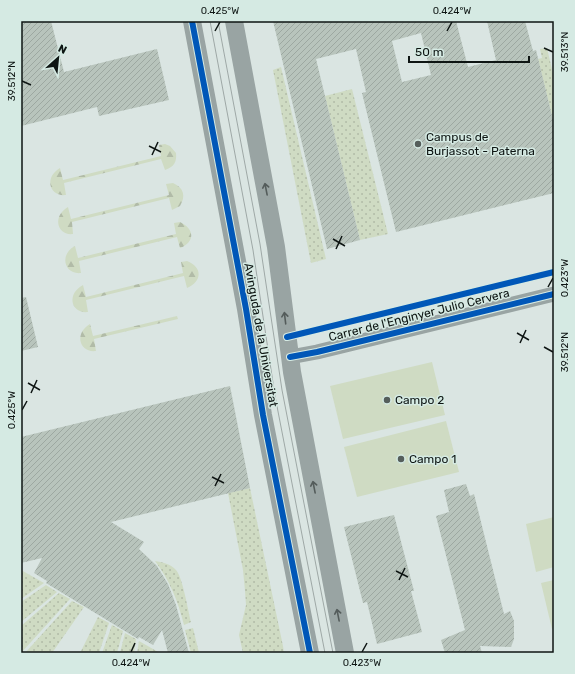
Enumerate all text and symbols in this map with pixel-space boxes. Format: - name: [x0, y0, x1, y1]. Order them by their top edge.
- text: 0.425°W: [201, 5, 239, 17]
- text: 0.424°W: [433, 5, 471, 17]
- text: 39.513°N: [559, 32, 571, 72]
- north arrow: [38, 38, 78, 78]
- scale bar: [409, 38, 529, 64]
- text: N: [56, 42, 69, 57]
- text: 50 m: [415, 45, 443, 59]
- text: 39.512°N: [6, 61, 18, 101]
- place label: Campus de Burjassot - Paterna: [426, 130, 535, 158]
- marker: Campus de Burjassot - Paterna: [413, 139, 423, 149]
- one-way arrow: [261, 183, 269, 196]
- text: 0.423°W: [559, 259, 571, 297]
- street label: Avinguda de la Universitat: [241, 262, 281, 408]
- street label: Carrer de l'Enginyer Julio Cervera: [327, 286, 511, 344]
- one-way arrow: [281, 311, 289, 324]
- text: 39.512°N: [559, 332, 571, 372]
- text: 0.425°W: [6, 391, 18, 429]
- place label: Campo 2: [395, 393, 444, 407]
- marker: Campo 2: [382, 395, 392, 405]
- place label: Campo 1: [409, 452, 456, 466]
- marker: Campo 1: [396, 454, 406, 464]
- one-way arrow: [309, 481, 317, 494]
- one-way arrow: [334, 609, 342, 622]
- text: 0.424°W: [112, 657, 150, 669]
- text: 0.423°W: [343, 657, 381, 669]

